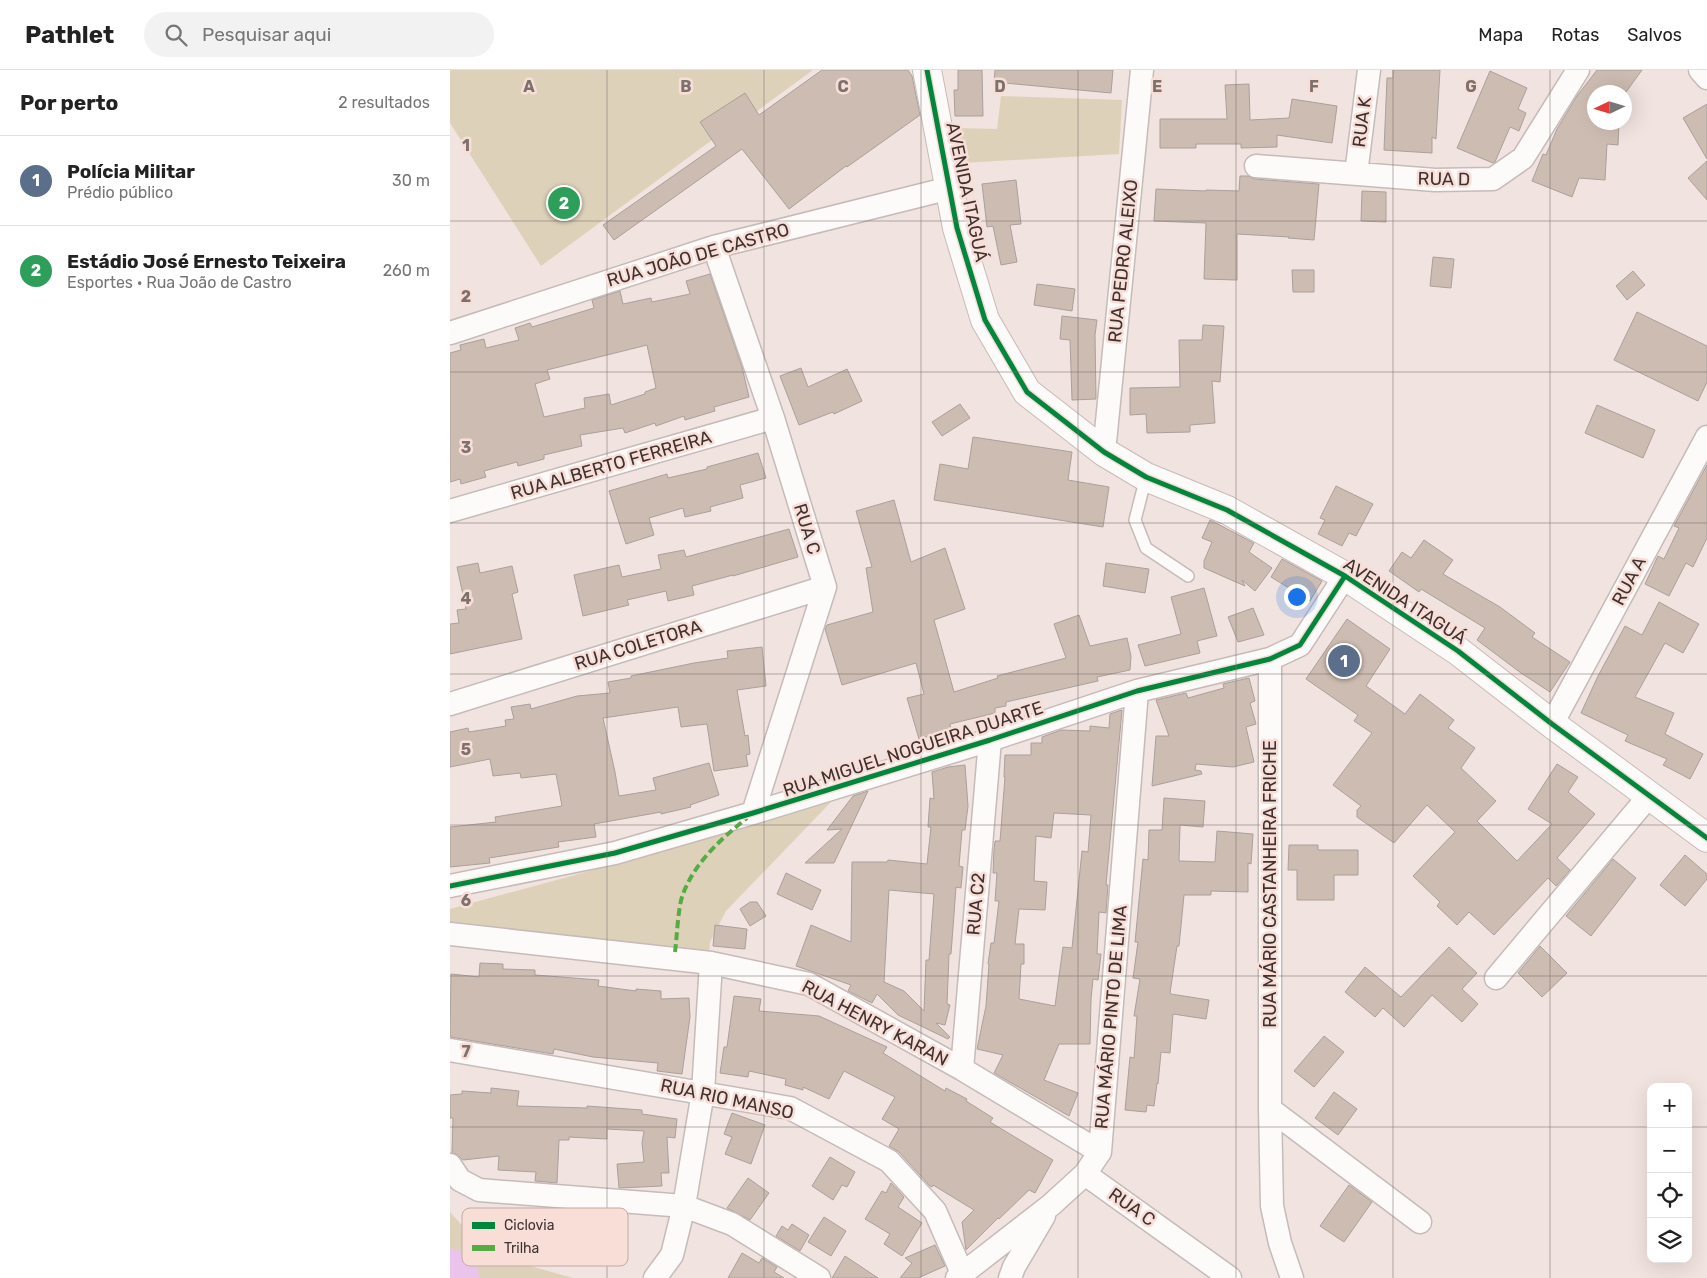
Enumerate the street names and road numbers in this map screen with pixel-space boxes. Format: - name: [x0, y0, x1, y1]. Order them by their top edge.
- street label: RUA K: [1348, 95, 1376, 149]
- street label: AVENIDA ITAGUÁ: [941, 120, 993, 264]
- street label: RUA D: [1418, 168, 1470, 190]
- street label: RUA PEDRO ALEIXO: [1103, 178, 1143, 344]
- street label: RUA JOÃO DE CASTRO: [604, 218, 792, 292]
- street label: RUA ALBERTO FERREIRA: [508, 426, 714, 504]
- street label: RUA C: [789, 501, 825, 557]
- street label: AVENIDA ITAGUÁ: [1339, 553, 1471, 649]
- street label: RUA A: [1607, 553, 1651, 609]
- street label: RUA COLETORA: [572, 615, 704, 675]
- street label: RUA MIGUEL NOGUEIRA DUARTE: [780, 696, 1046, 802]
- street label: RUA MÁRIO CASTANHEIRA FRICHE: [1259, 740, 1281, 1028]
- street label: RUA C2: [962, 872, 990, 936]
- street label: RUA MÁRIO PINTO DE LIMA: [1090, 904, 1132, 1130]
- street label: RUA HENRY KARAN: [798, 975, 952, 1071]
- street label: RUA RIO MANSO: [658, 1074, 796, 1124]
- street label: RUA C: [1104, 1183, 1160, 1231]

